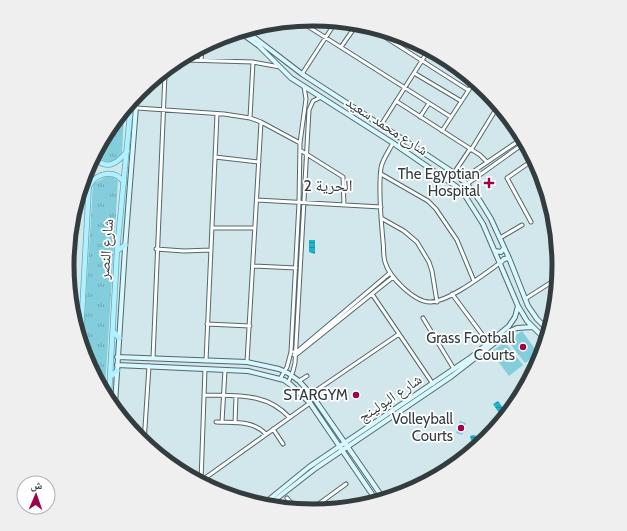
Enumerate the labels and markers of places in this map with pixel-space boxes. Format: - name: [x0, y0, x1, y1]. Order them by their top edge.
- place label: The Egyptian Hospital: [398, 165, 480, 200]
- marker: The Egyptian Hospital: [483, 177, 495, 189]
- place label: Grass Football Courts: [426, 329, 515, 364]
- marker: Grass Football Courts: [518, 342, 528, 352]
- place label: STARGYM: [283, 386, 348, 404]
- marker: STARGYM: [351, 390, 361, 400]
- place label: Volleyball Courts: [392, 410, 453, 445]
- marker: Volleyball Courts: [456, 423, 466, 433]

